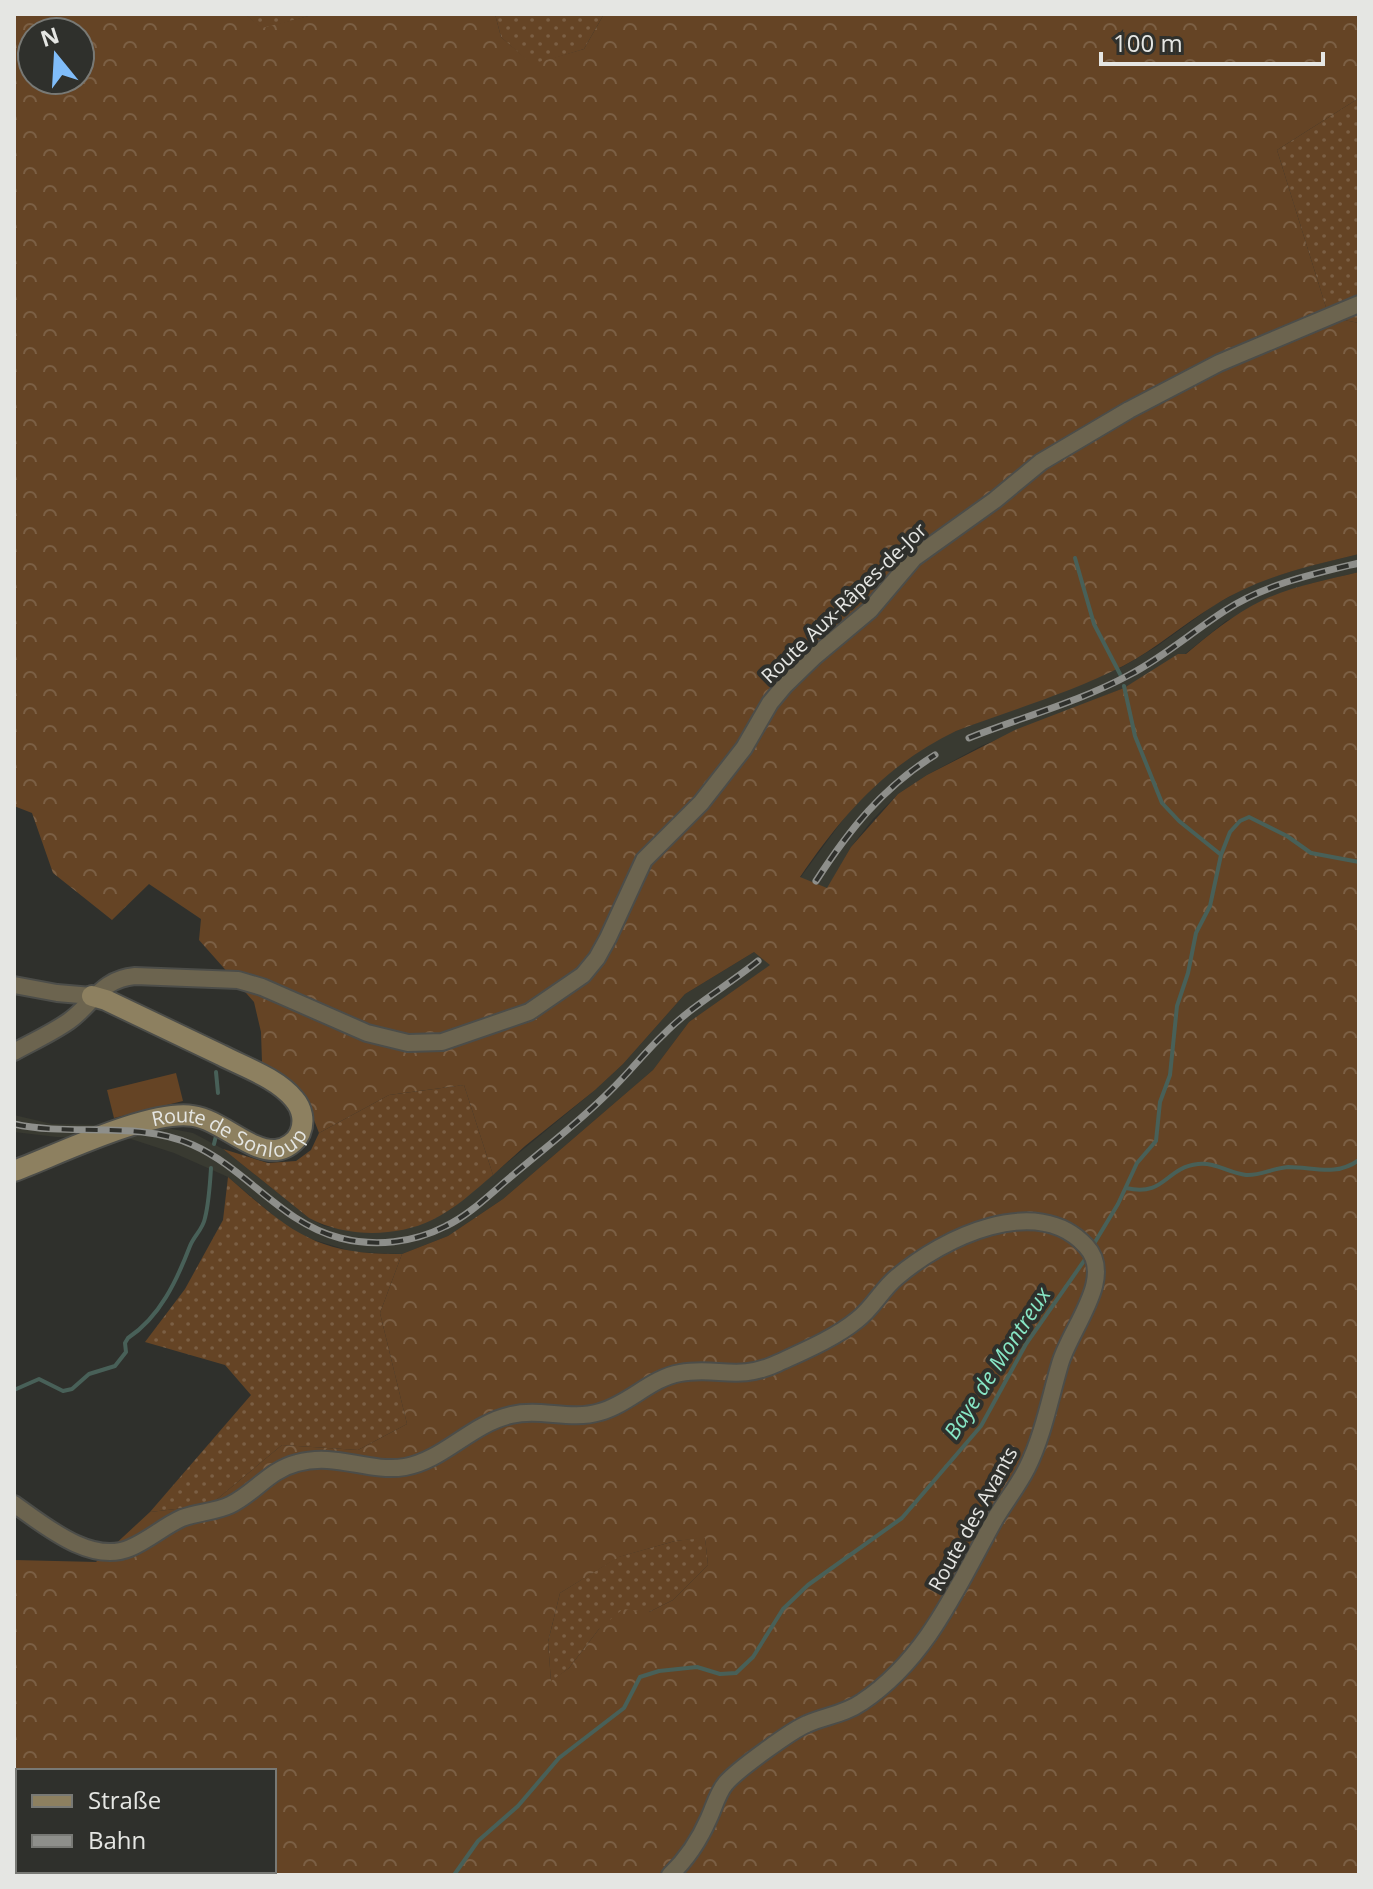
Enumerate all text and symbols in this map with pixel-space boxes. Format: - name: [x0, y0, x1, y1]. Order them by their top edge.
- north arrow: [16, 16, 96, 96]
- scale bar: [1101, 16, 1323, 66]
- text: N: [36, 19, 63, 53]
- text: 100 m: [1113, 26, 1183, 59]
- street label: Route Aux-Râpes-de-Jor: [755, 516, 932, 689]
- street label: Route de Sonloup: [149, 1101, 313, 1164]
- water label: Baye de Montreux: [936, 1280, 1057, 1444]
- street label: Route des Avants: [922, 1442, 1023, 1596]
- legend: [16, 1769, 276, 1873]
- text: Straße: [88, 1783, 161, 1816]
- text: Bahn: [88, 1823, 146, 1856]

